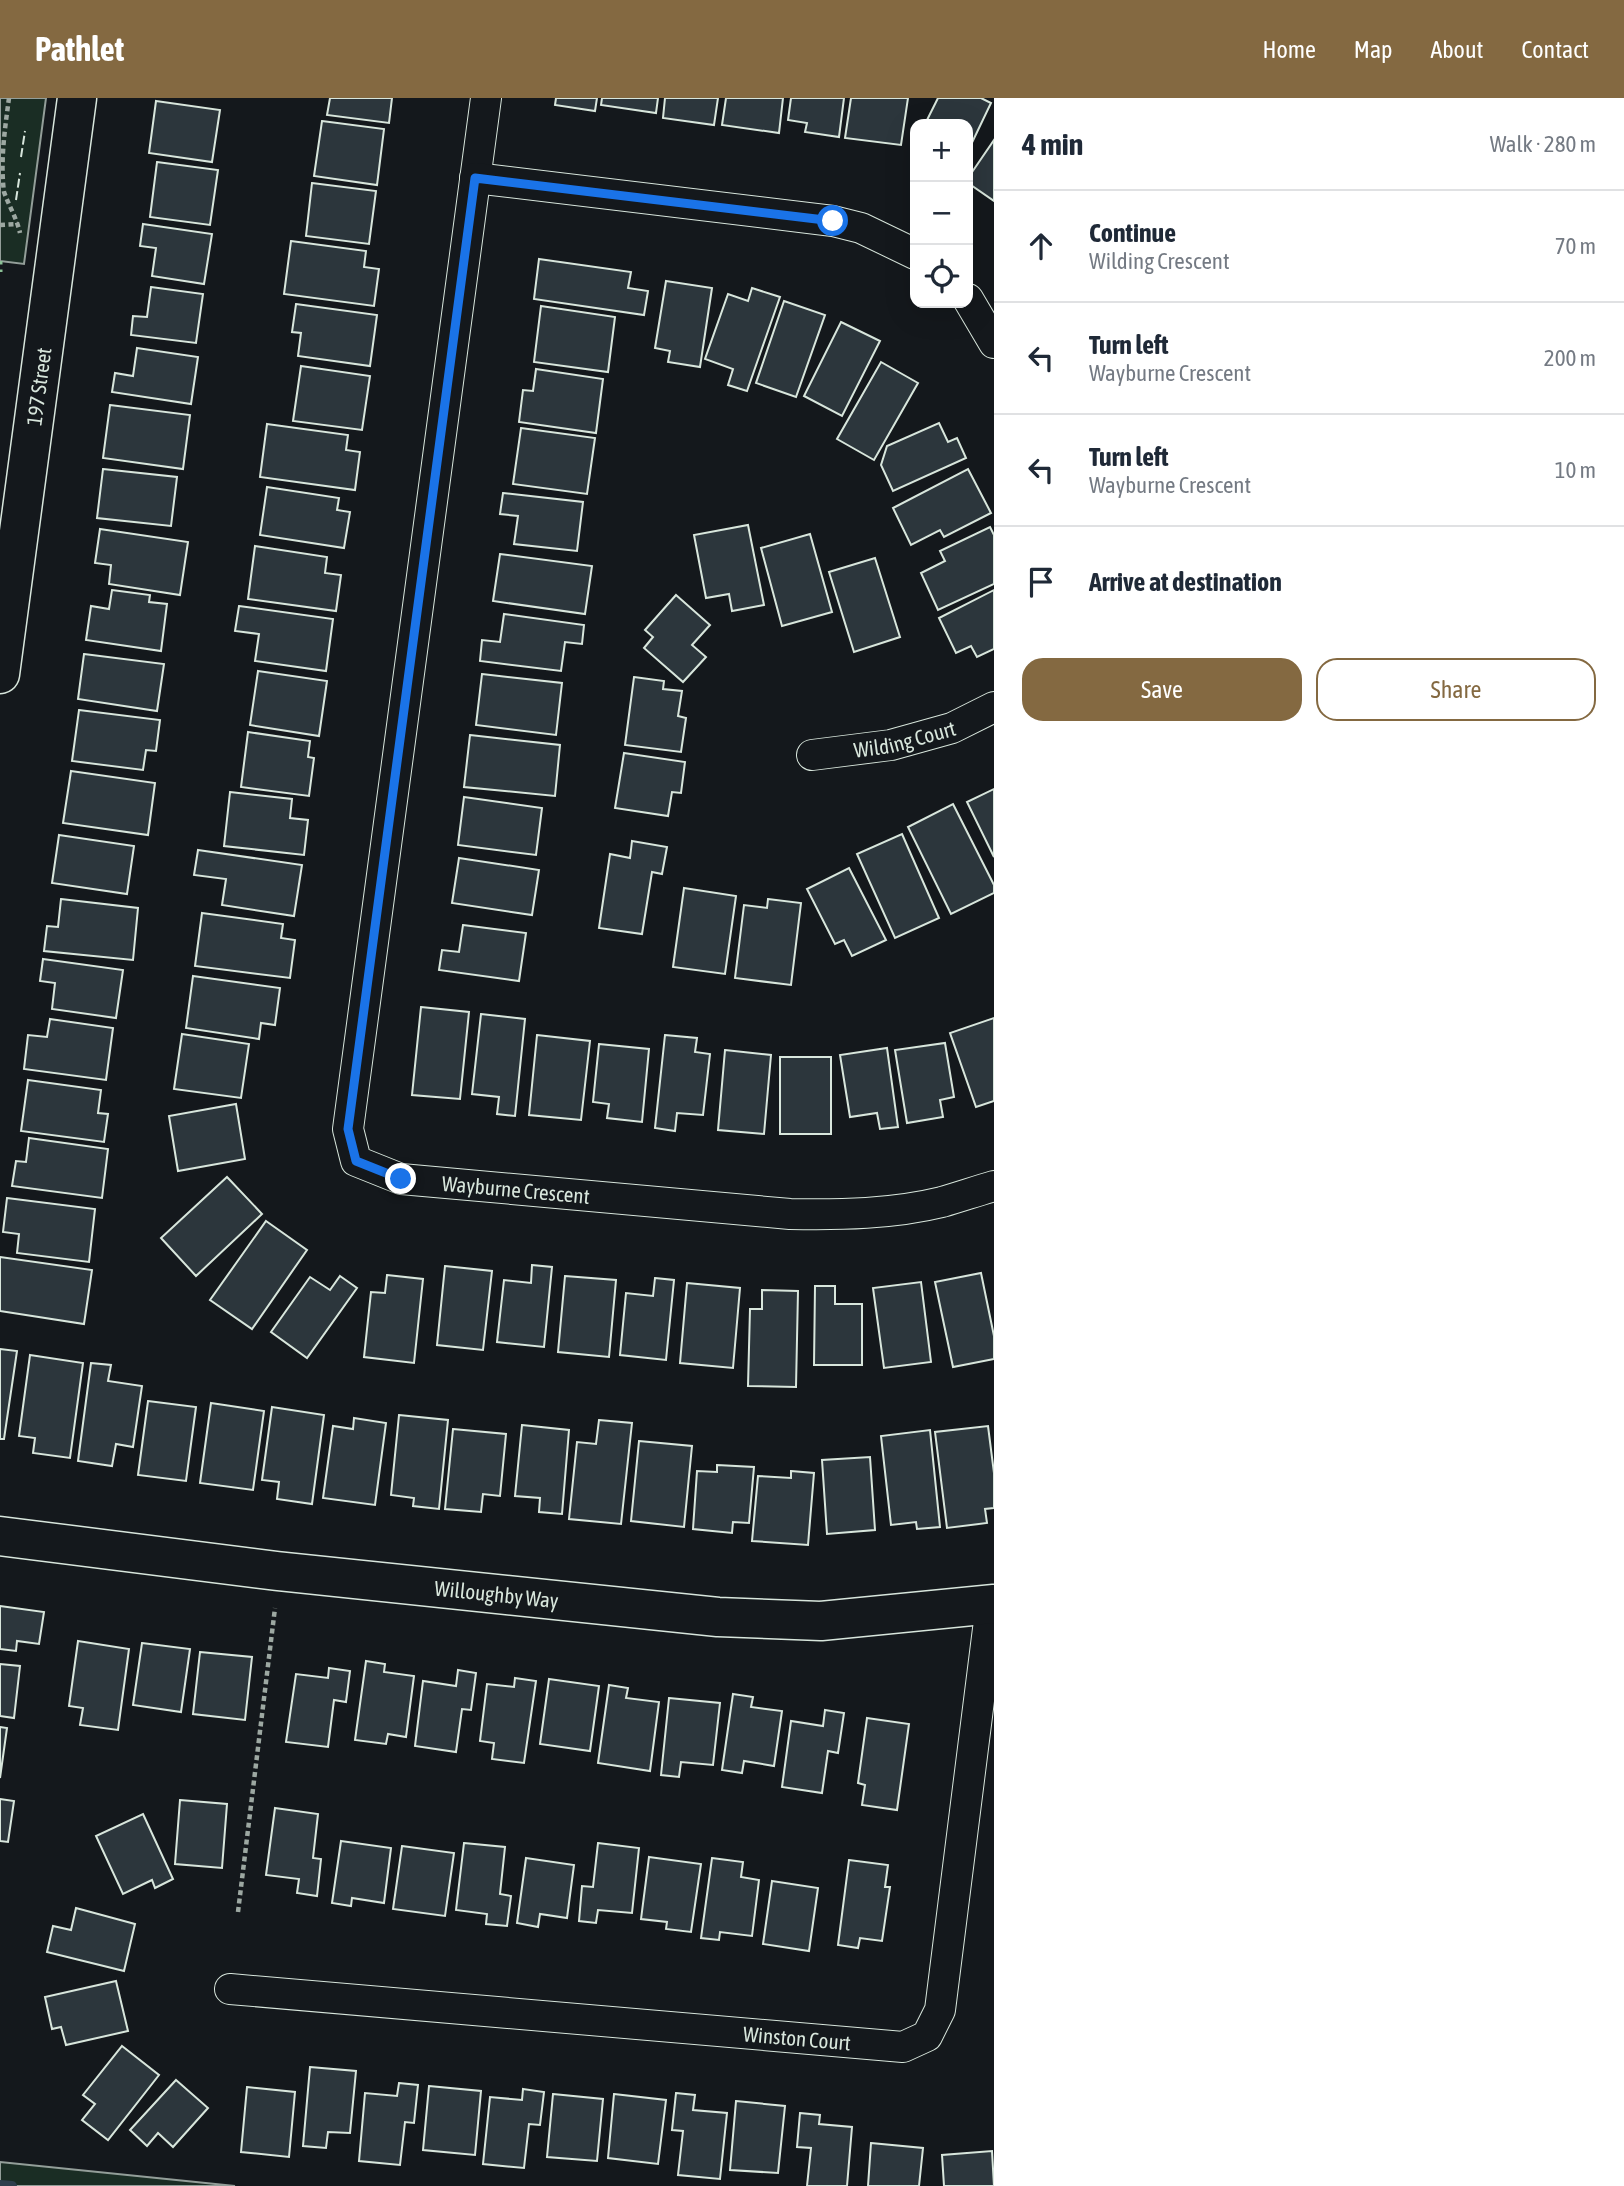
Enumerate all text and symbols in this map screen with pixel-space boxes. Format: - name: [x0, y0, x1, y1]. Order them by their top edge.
- text: Pathlet: [35, 30, 124, 68]
- text: Home: [1262, 36, 1316, 63]
- text: Map: [1354, 36, 1392, 63]
- text: About: [1430, 36, 1483, 63]
- text: Contact: [1521, 36, 1589, 63]
- map controls: [910, 119, 973, 308]
- button: +: [910, 119, 973, 182]
- text: 4 min: [1022, 127, 1083, 161]
- text: Walk · 280 m: [1490, 131, 1596, 157]
- button: −: [910, 182, 973, 245]
- route start: [817, 205, 848, 236]
- text: Continue: [1089, 218, 1176, 248]
- icon: ahead: [1022, 227, 1060, 265]
- text: 70 m: [1555, 233, 1596, 259]
- button: locate: [910, 245, 973, 308]
- text: Wilding Crescent: [1089, 248, 1230, 274]
- text: Turn left: [1089, 330, 1169, 360]
- icon: left: [1022, 339, 1060, 377]
- text: 200 m: [1544, 345, 1596, 371]
- street label: 197 Street: [21, 346, 56, 427]
- text: Wayburne Crescent: [1089, 360, 1251, 386]
- text: Turn left: [1089, 442, 1169, 472]
- icon: left: [1022, 451, 1060, 489]
- text: 10 m: [1555, 457, 1596, 483]
- text: Wayburne Crescent: [1089, 472, 1251, 498]
- icon: arrive: [1022, 563, 1060, 601]
- text: Arrive at destination: [1089, 567, 1282, 597]
- button: Save: [1022, 658, 1302, 721]
- button: Share: [1316, 658, 1596, 721]
- street label: Wilding Court: [852, 716, 958, 762]
- route end: [385, 1163, 416, 1194]
- street label: Wayburne Crescent: [441, 1171, 591, 1208]
- street label: Willoughby Way: [433, 1576, 560, 1612]
- street label: Winston Court: [742, 2021, 852, 2054]

